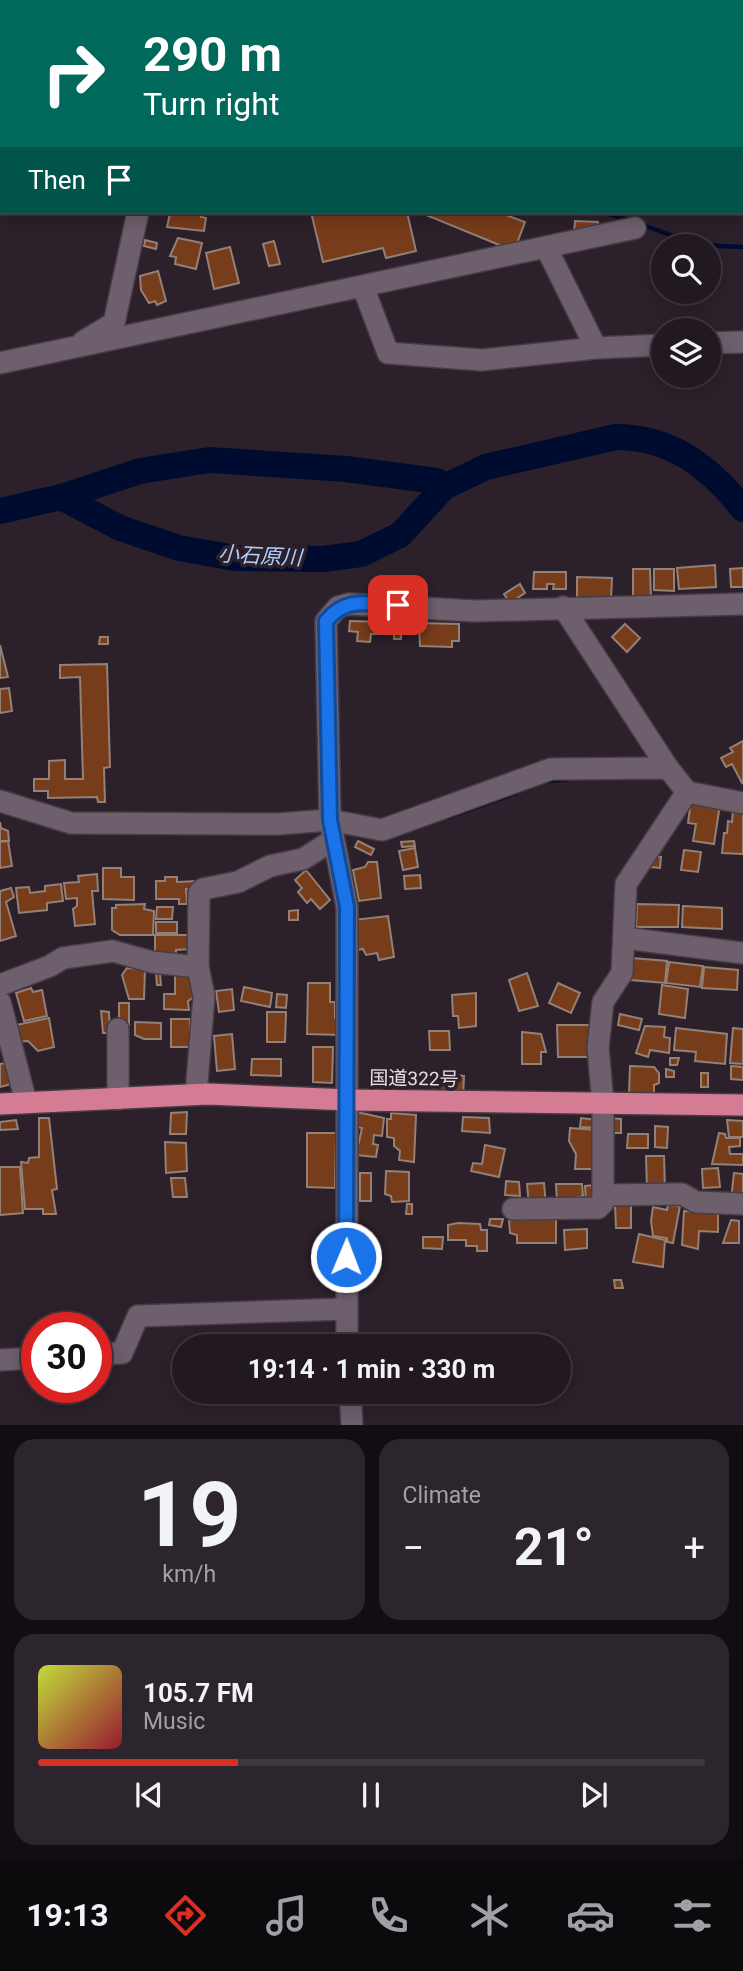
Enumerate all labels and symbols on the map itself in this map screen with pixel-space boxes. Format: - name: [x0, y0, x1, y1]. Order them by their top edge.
- water label: 小石原川: [217, 542, 305, 570]
- pin: [368, 575, 428, 635]
- street label: 国道322号: [369, 1066, 459, 1091]
- position arrow: [309, 1220, 383, 1294]
- speed limit sign: 30: [21, 1312, 112, 1403]

